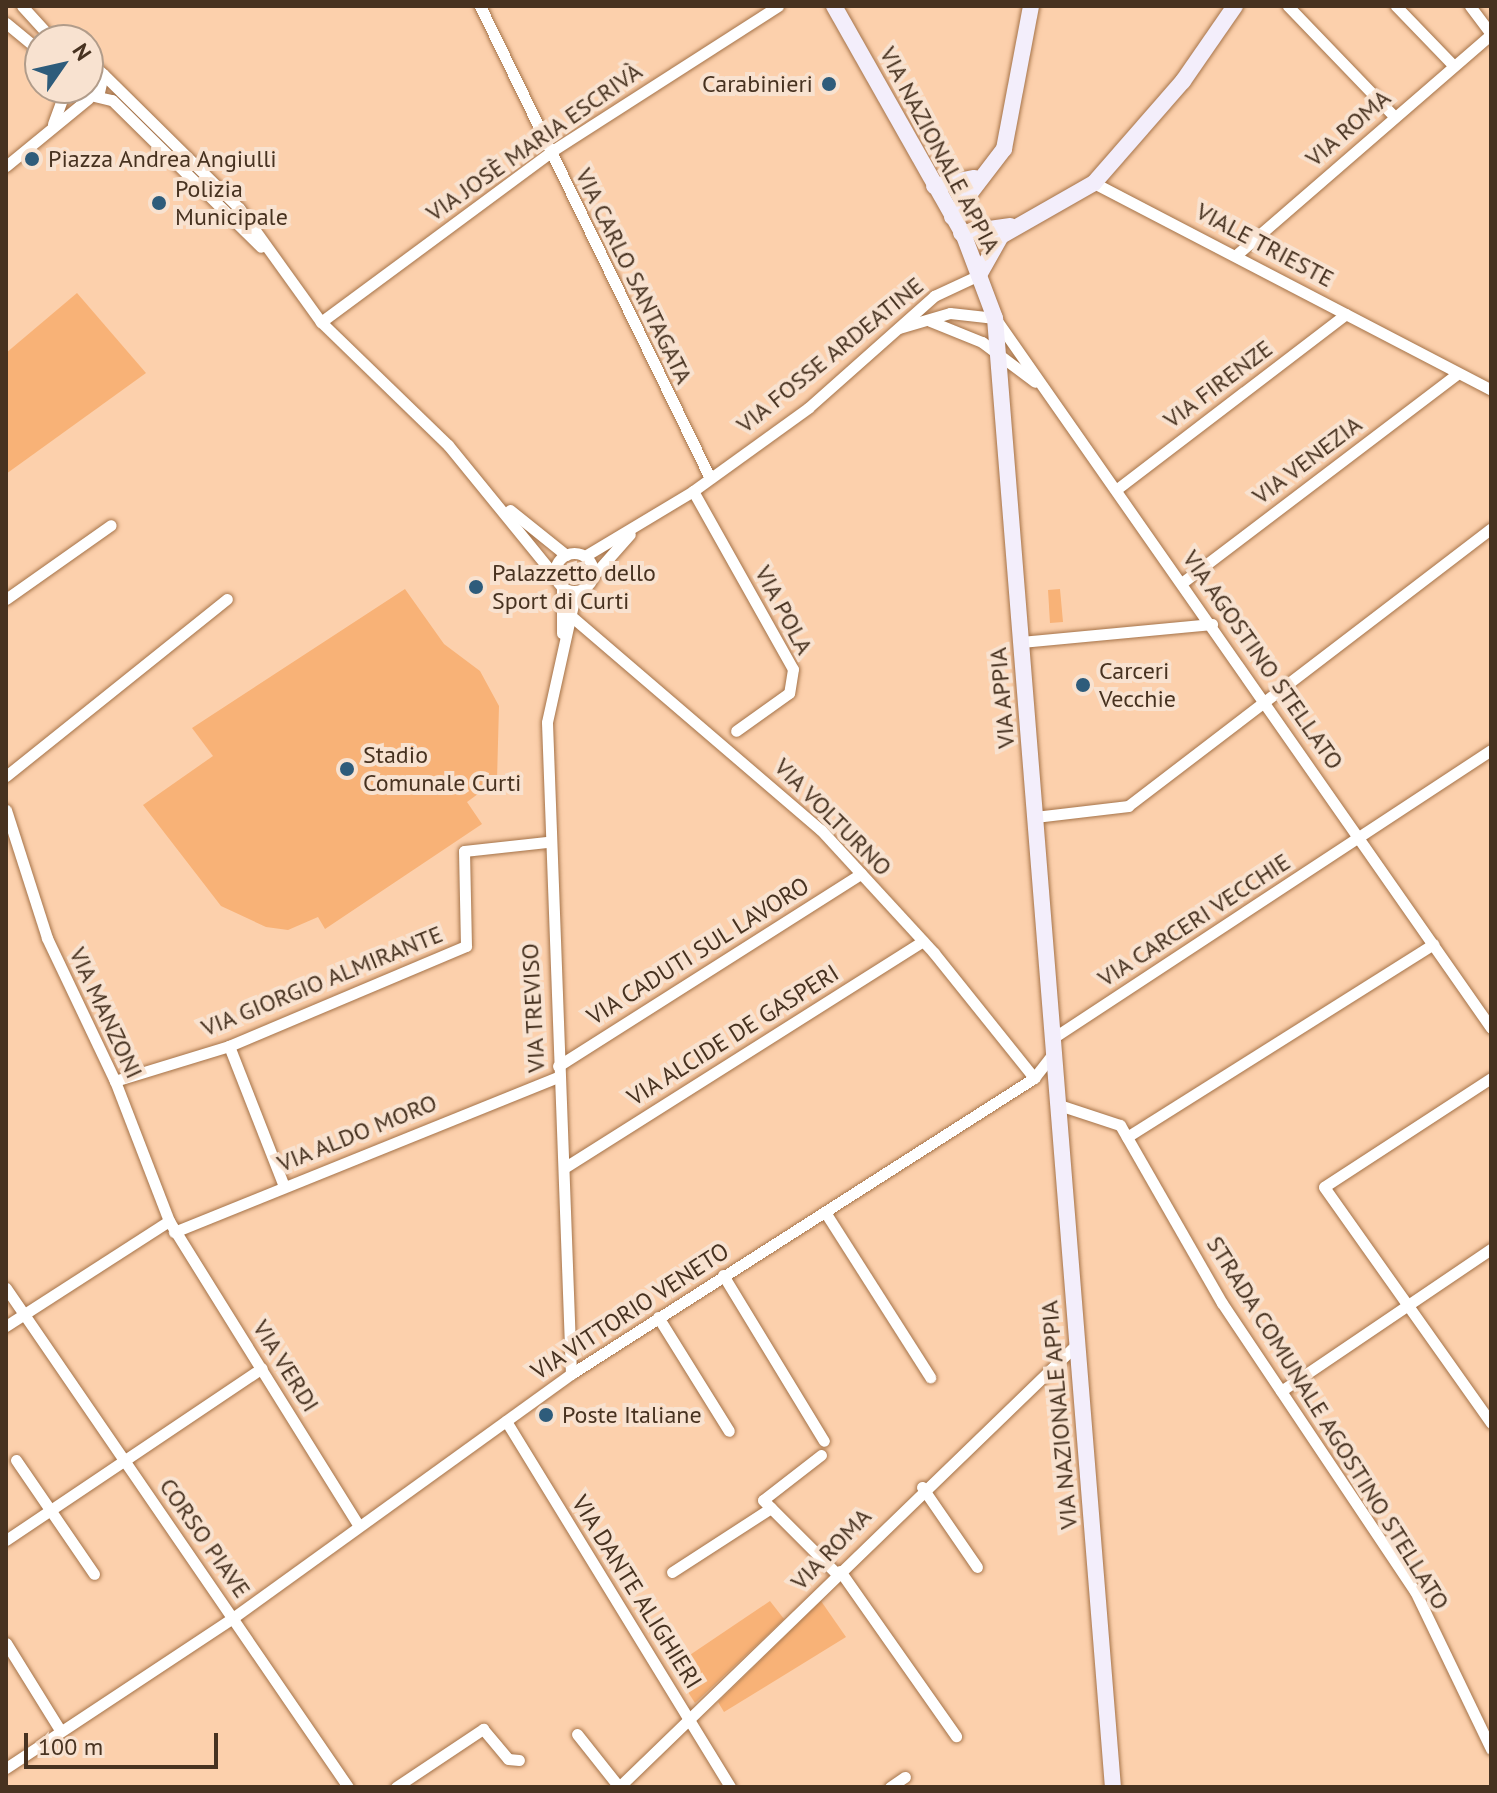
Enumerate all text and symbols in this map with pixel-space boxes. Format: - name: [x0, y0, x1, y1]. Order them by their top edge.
- north arrow: [24, 24, 104, 104]
- text: N: [67, 38, 98, 66]
- street label: VIA NAZIONALE APPIA: [873, 41, 1007, 259]
- street label: VIA JOSÈ MARIA ESCRIVÀ: [420, 56, 648, 228]
- place label: Carabinieri: [702, 70, 813, 98]
- marker: Carabinieri: [820, 75, 838, 93]
- street label: VIA ROMA: [1299, 83, 1397, 173]
- place label: Piazza Andrea Angiulli: [48, 145, 278, 173]
- marker: Piazza Andrea Angiulli: [23, 150, 41, 168]
- street label: VIA CARLO SANTAGATA: [569, 163, 699, 389]
- place label: Polizia Municipale: [175, 175, 288, 231]
- marker: Polizia Municipale: [150, 194, 168, 212]
- street label: VIALE TRIESTE: [1191, 196, 1339, 294]
- street label: VIA FOSSE ARDEATINE: [730, 270, 930, 440]
- street label: VIA FIRENZE: [1158, 333, 1278, 435]
- street label: VIA VENEZIA: [1246, 409, 1368, 511]
- street label: VIA AGOSTINO STELLATO: [1176, 544, 1350, 776]
- place label: Palazzetto dello Sport di Curti: [492, 559, 656, 615]
- street label: VIA POLA: [748, 560, 820, 660]
- marker: Palazzetto dello Sport di Curti: [467, 578, 485, 596]
- street label: VIA APPIA: [983, 645, 1021, 751]
- place label: Carceri Vecchie: [1099, 657, 1176, 713]
- marker: Carceri Vecchie: [1074, 676, 1092, 694]
- place label: Stadio Comunale Curti: [363, 741, 521, 797]
- street label: VIA VOLTURNO: [768, 752, 898, 882]
- marker: Stadio Comunale Curti: [338, 760, 356, 778]
- street label: VIA CARCERI VECCHIE: [1092, 847, 1296, 993]
- street label: VIA CADUTI SUL LAVORO: [581, 870, 815, 1032]
- street label: VIA GIORGIO ALMIRANTE: [196, 919, 448, 1043]
- street label: VIA MANZONI: [63, 942, 149, 1084]
- street label: VIA TREVISO: [515, 942, 551, 1074]
- street label: VIA ALCIDE DE GASPERI: [621, 958, 845, 1112]
- street label: VIA ALDO MORO: [272, 1088, 442, 1178]
- street label: STRADA COMUNALE AGOSTINO STELLATO: [1200, 1230, 1456, 1616]
- street label: VIA VITTORIO VENETO: [525, 1236, 735, 1386]
- street label: VIA NAZIONALE APPIA: [1035, 1299, 1083, 1531]
- street label: VIA VERDI: [246, 1314, 326, 1418]
- place label: Poste Italiane: [562, 1401, 702, 1429]
- marker: Poste Italiane: [537, 1406, 555, 1424]
- street label: CORSO PIAVE: [153, 1473, 257, 1603]
- street label: VIA DANTE ALIGHIERI: [565, 1489, 709, 1695]
- street label: VIA ROMA: [785, 1502, 877, 1596]
- scale bar: [28, 1717, 222, 1767]
- text: 100 m: [38, 1731, 103, 1762]

